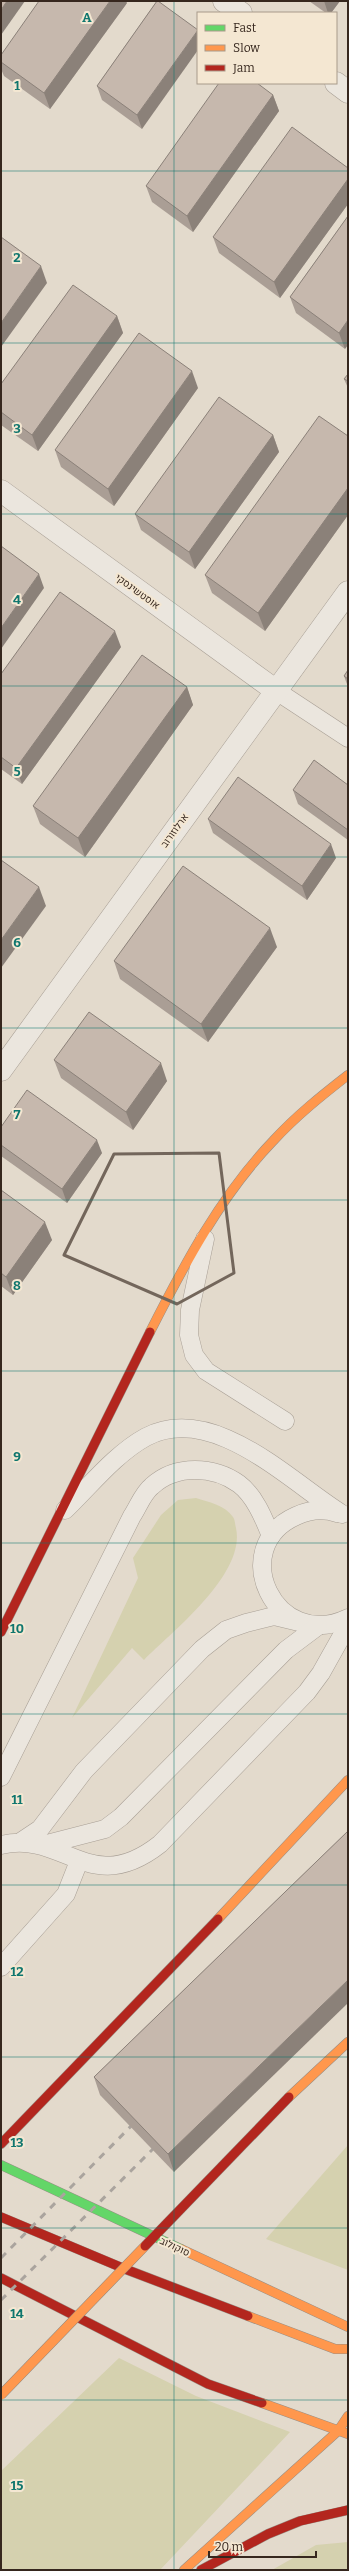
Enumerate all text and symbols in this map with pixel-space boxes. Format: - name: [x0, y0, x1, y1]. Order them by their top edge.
- text: A: [82, 10, 92, 25]
- legend: [197, 12, 337, 84]
- text: Fast: [233, 21, 257, 35]
- text: Slow: [233, 41, 260, 55]
- text: Jam: [232, 61, 255, 75]
- text: 1: [14, 78, 20, 93]
- text: 2: [13, 250, 21, 265]
- text: 3: [13, 421, 21, 436]
- street label: אוסטשינסקי: [113, 572, 162, 612]
- text: 4: [13, 592, 21, 607]
- text: 5: [13, 764, 21, 779]
- street label: ארלוזורוב: [158, 811, 191, 850]
- text: 6: [13, 935, 21, 950]
- text: 7: [14, 1107, 21, 1122]
- text: 8: [13, 1278, 21, 1293]
- text: 9: [13, 1449, 21, 1464]
- text: 10: [10, 1621, 24, 1636]
- text: 11: [11, 1792, 23, 1807]
- text: 12: [11, 1964, 23, 1979]
- text: 13: [10, 2135, 24, 2150]
- street label: סוקולוב: [158, 2235, 192, 2259]
- text: 14: [10, 2306, 24, 2321]
- text: 15: [11, 2478, 23, 2493]
- scale bar: [209, 2533, 316, 2559]
- text: 20 m: [215, 2540, 244, 2554]

